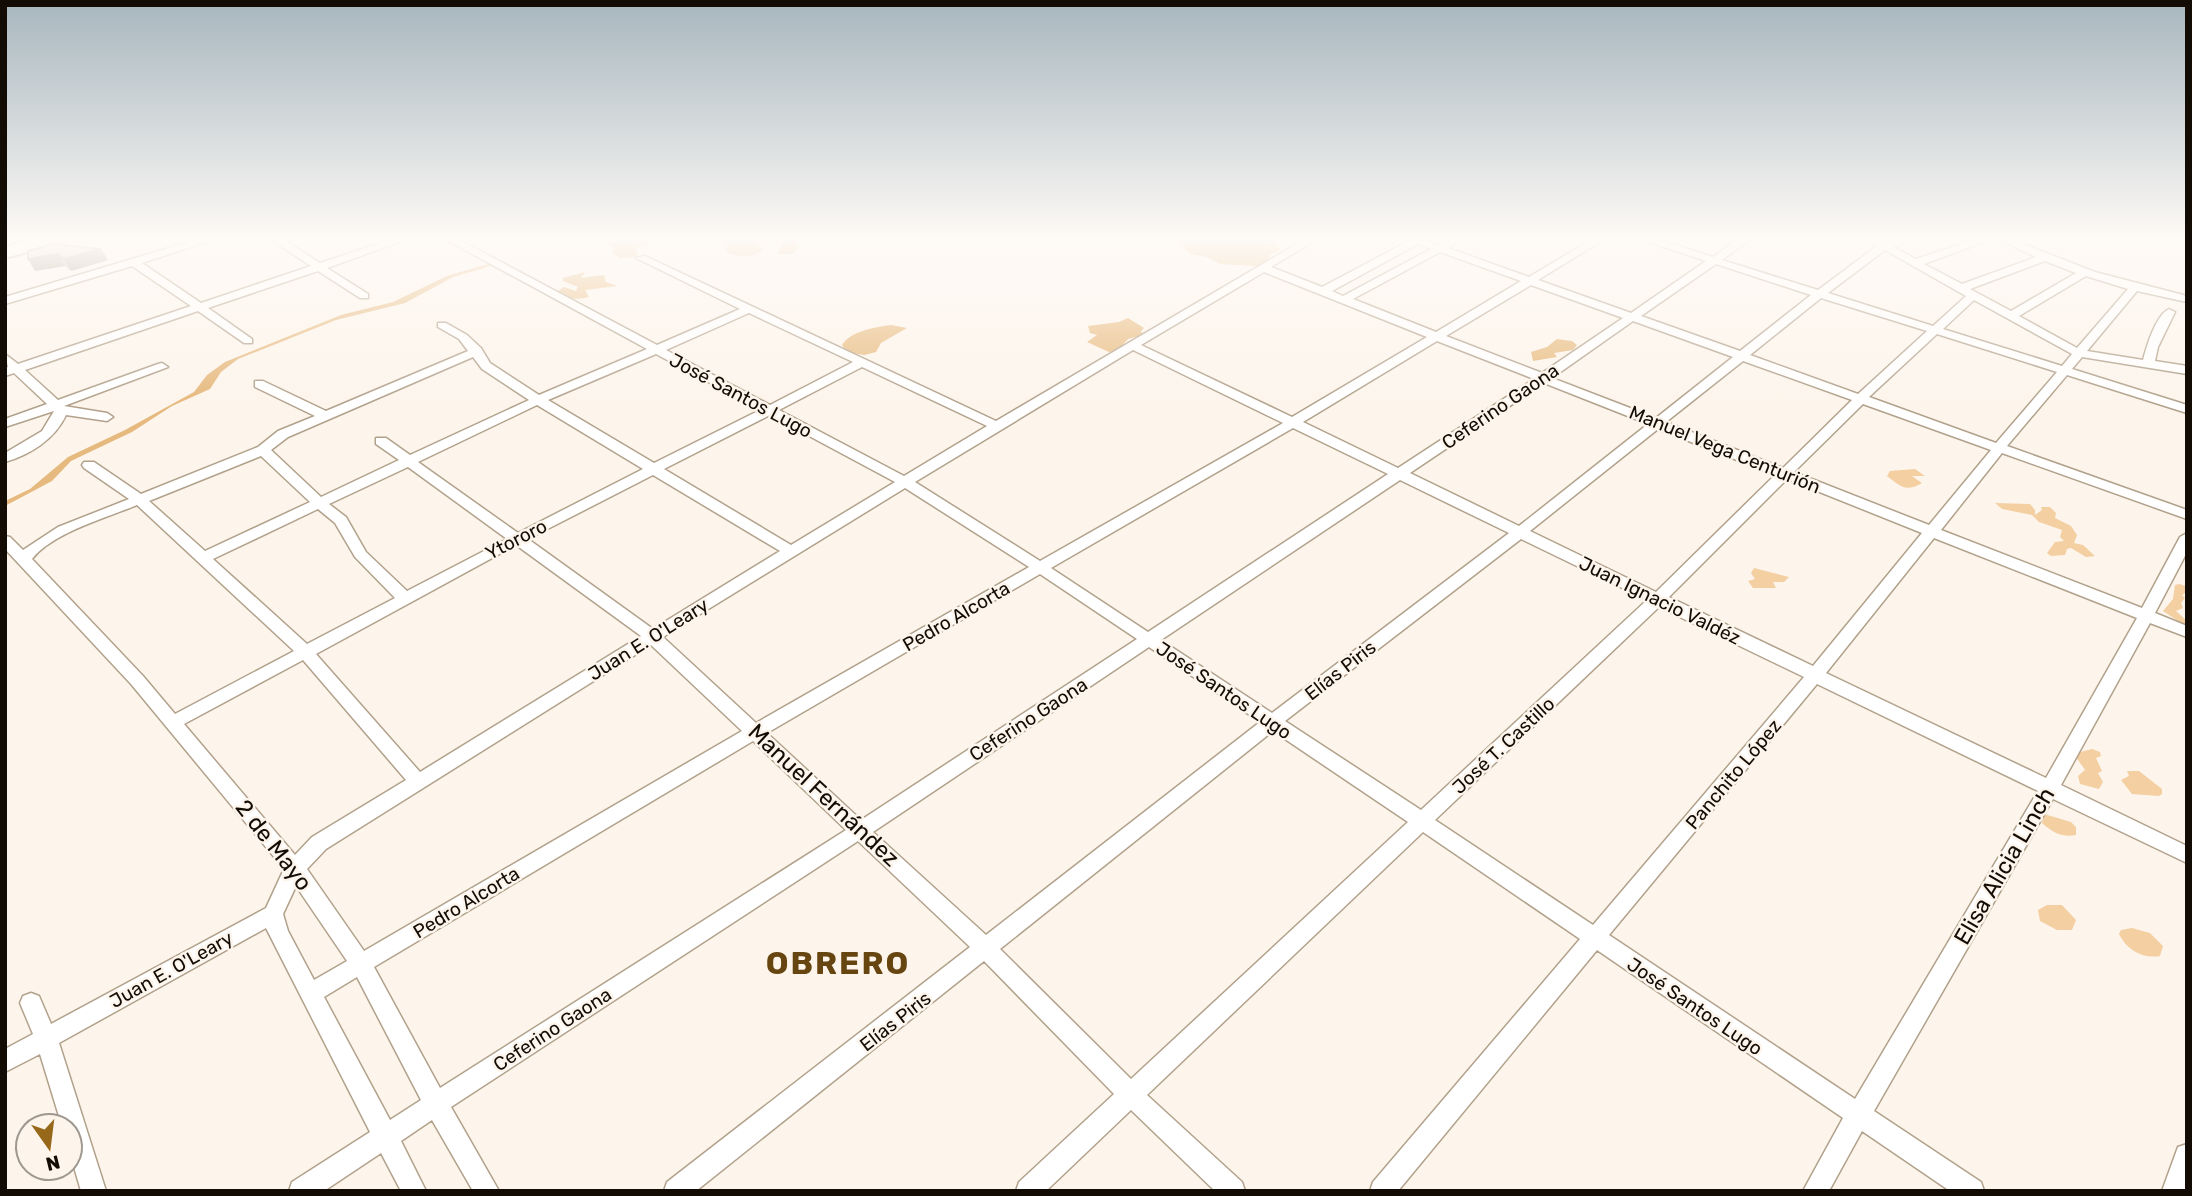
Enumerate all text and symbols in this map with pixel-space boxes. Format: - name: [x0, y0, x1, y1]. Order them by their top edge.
- street label: José Santos Lugo: [665, 348, 816, 443]
- street label: Ceferino Gaona: [1437, 359, 1563, 454]
- street label: Manuel Vega Centurión: [1626, 401, 1824, 498]
- street label: Ytororo: [482, 514, 551, 565]
- street label: Juan Ignacio Valdéz: [1575, 551, 1744, 650]
- street label: Pedro Alcorta: [899, 576, 1014, 656]
- street label: Juan E. O'Leary: [584, 593, 713, 686]
- street label: Elías Piris: [1300, 636, 1380, 705]
- street label: José Santos Lugo: [1152, 637, 1296, 744]
- street label: Ceferino Gaona: [965, 673, 1092, 766]
- street label: José T. Castillo: [1447, 692, 1559, 799]
- street label: Panchito López: [1681, 715, 1786, 834]
- street label: Manuel Fernández: [743, 718, 905, 872]
- street label: Elisa Alicia Linch: [1948, 782, 2060, 950]
- street label: 2 de Mayo: [230, 794, 318, 896]
- street label: Pedro Alcorta: [409, 862, 524, 943]
- street label: Juan E. O'Leary: [106, 926, 237, 1013]
- district label: OBRERO: [766, 944, 910, 982]
- street label: José Santos Lugo: [1623, 953, 1767, 1060]
- street label: Ceferino Gaona: [489, 983, 616, 1076]
- street label: Elías Piris: [855, 987, 935, 1056]
- north arrow: [14, 1112, 84, 1182]
- text: N: [44, 1150, 62, 1176]

